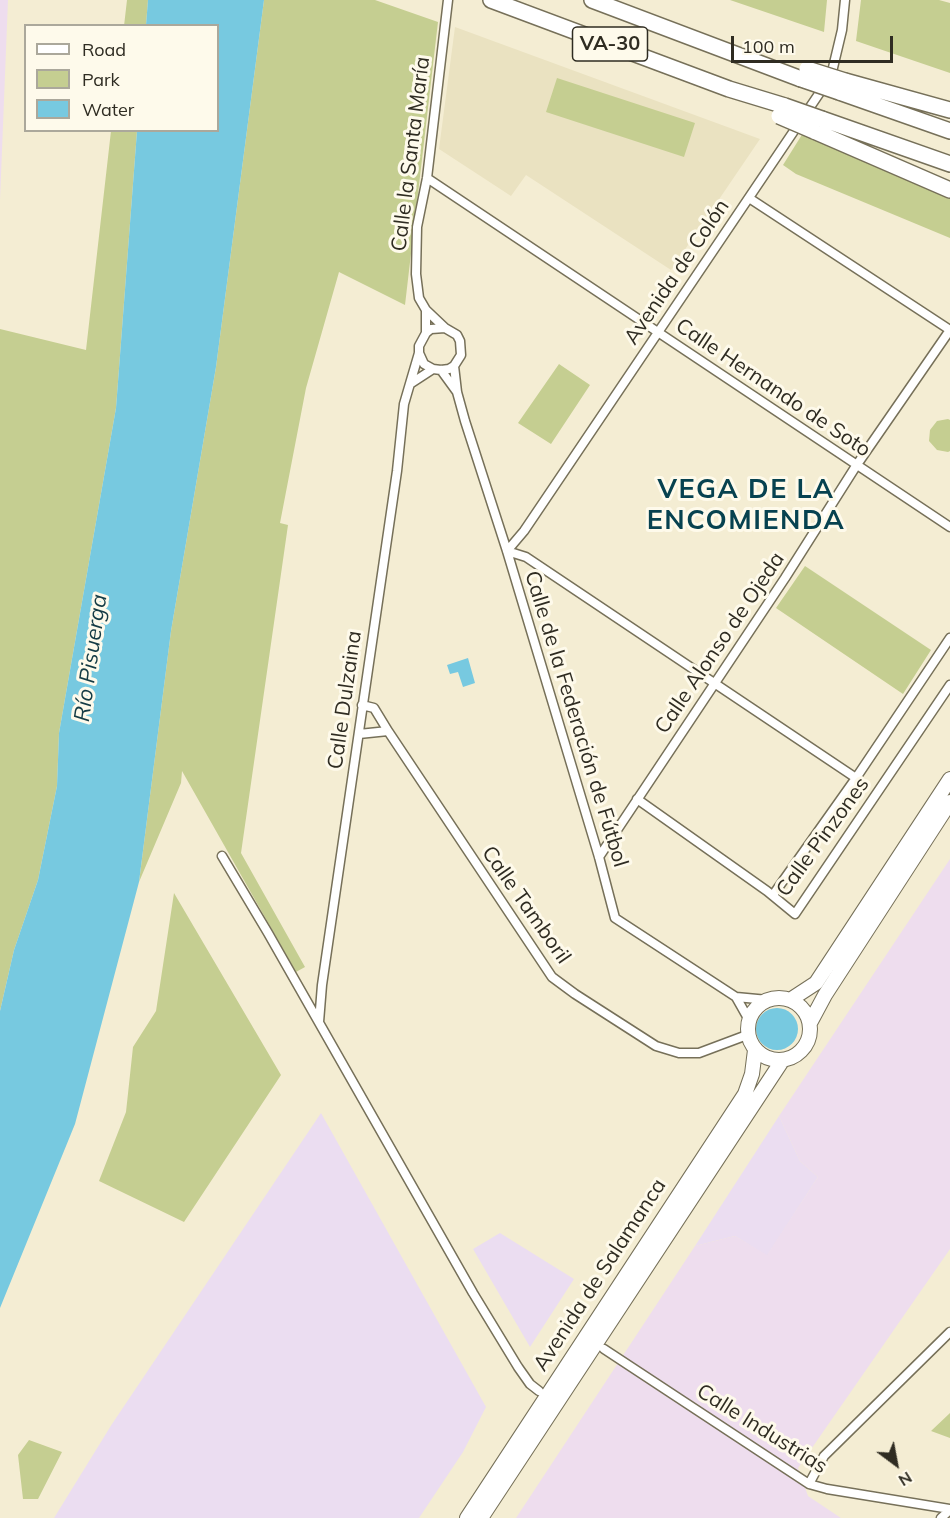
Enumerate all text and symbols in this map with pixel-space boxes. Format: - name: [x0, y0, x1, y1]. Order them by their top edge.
- legend: [24, 24, 219, 132]
- scale bar: [734, 24, 896, 62]
- road number: VA-30: [572, 27, 648, 61]
- text: 100 m: [742, 35, 795, 58]
- text: Road: [82, 38, 126, 61]
- street label: Calle la Santa María: [387, 55, 435, 253]
- text: Park: [82, 68, 120, 91]
- text: Water: [82, 98, 134, 121]
- street label: Avenida de Colón: [619, 195, 735, 349]
- street label: Calle Hernando de Soto: [671, 313, 875, 463]
- district label: VEGA DE LA ENCOMIENDA: [647, 474, 845, 537]
- street label: Calle Alonso de Ojeda: [650, 547, 790, 739]
- street label: Calle de la Federación de Fútbol: [519, 568, 633, 870]
- water label: Río Pisuerga: [69, 593, 113, 723]
- street label: Calle Dulzaina: [323, 629, 367, 771]
- street label: Calle Pinzones: [771, 772, 875, 902]
- street label: Calle Tamboril: [476, 841, 576, 969]
- street label: Avenida de Salamanca: [528, 1174, 672, 1376]
- street label: Calle Industrias: [692, 1379, 832, 1479]
- north arrow: [866, 1434, 926, 1494]
- text: N: [895, 1468, 916, 1491]

